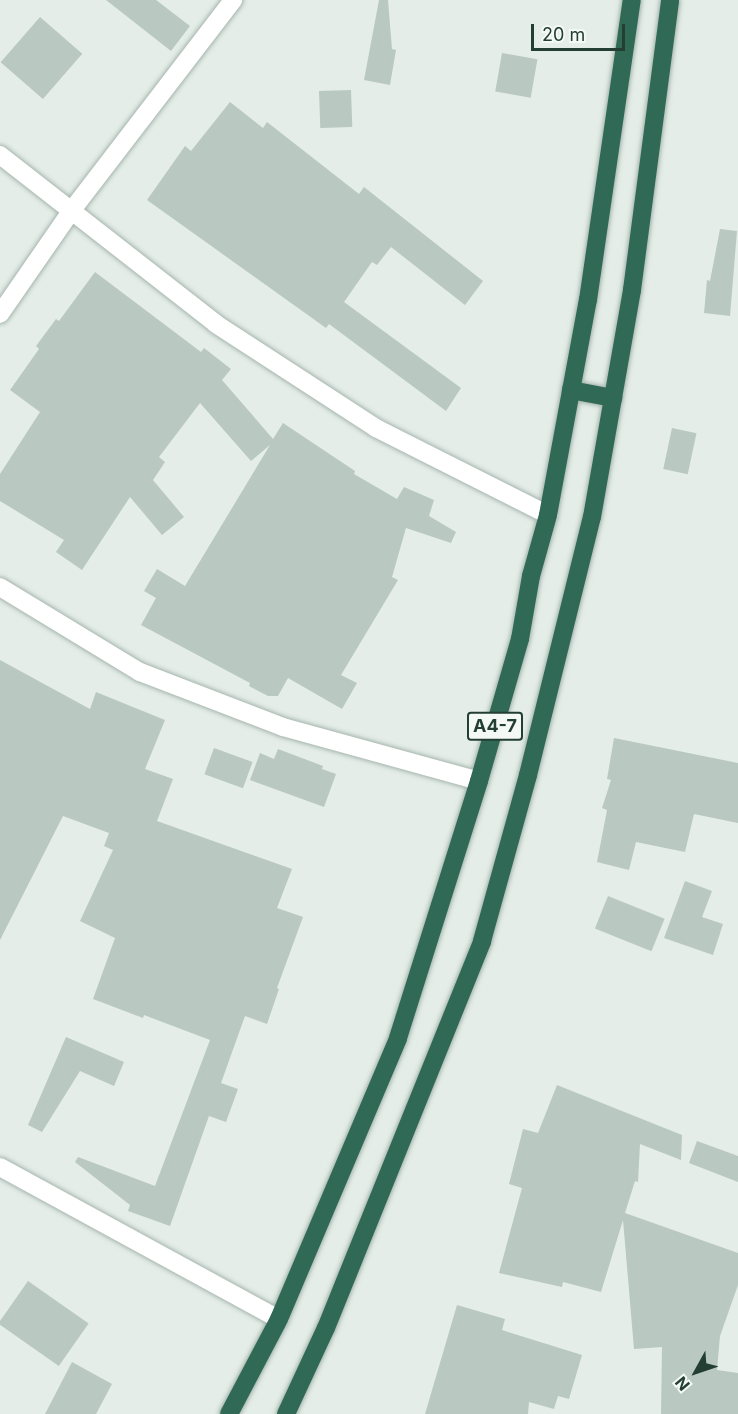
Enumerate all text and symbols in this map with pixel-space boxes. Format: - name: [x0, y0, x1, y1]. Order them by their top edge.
- scale bar: [534, 12, 628, 50]
- text: 20 m: [542, 24, 585, 45]
- road number: A4-7: [466, 711, 524, 741]
- north arrow: [666, 1342, 726, 1402]
- text: N: [671, 1372, 694, 1395]

